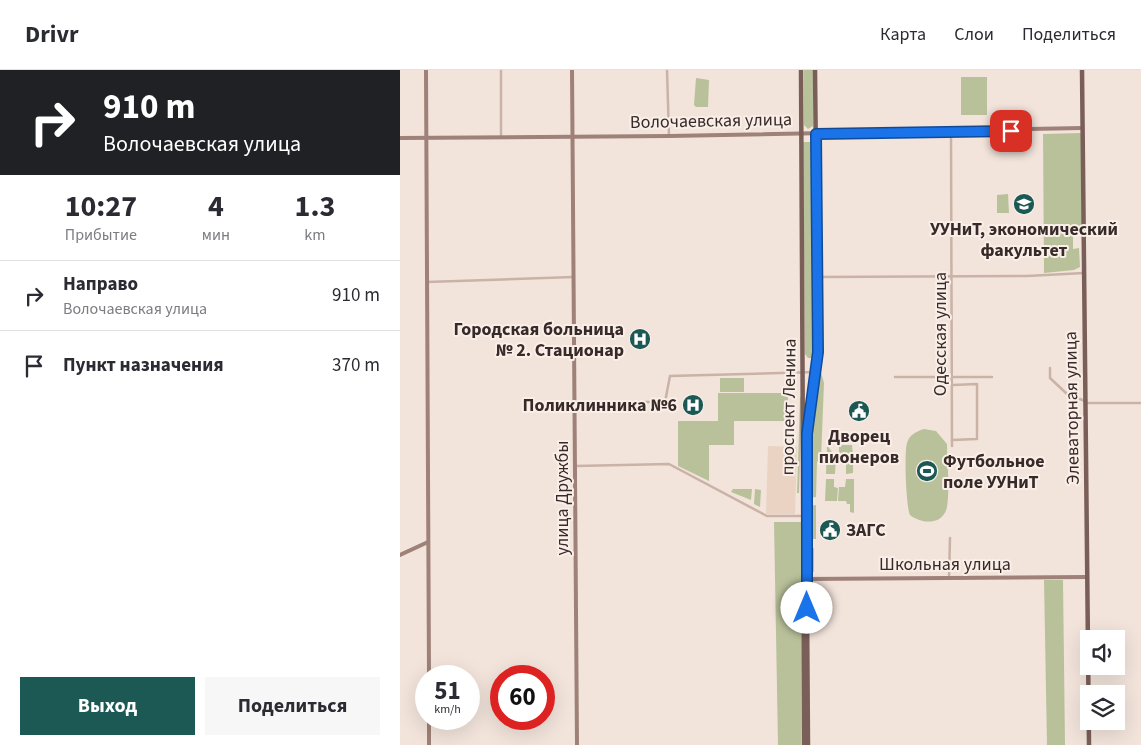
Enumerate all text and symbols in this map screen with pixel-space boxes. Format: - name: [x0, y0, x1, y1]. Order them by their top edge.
- text: Drivr: [25, 17, 79, 52]
- text: Карта: [880, 22, 926, 47]
- text: Слои: [954, 22, 994, 47]
- text: Поделиться: [1022, 22, 1116, 47]
- text: 910 m: [103, 82, 195, 132]
- icon: right: [20, 90, 85, 155]
- street label: Волочаевская улица: [630, 107, 792, 135]
- pin: [990, 110, 1032, 152]
- icon: arrive: [997, 117, 1025, 145]
- text: Волочаевская улица: [103, 128, 301, 160]
- text: 10:27: [65, 185, 137, 228]
- text: 4: [208, 185, 224, 228]
- text: 1.3: [295, 185, 335, 228]
- school or university icon: УУНиТ, экономический факультет: [1012, 192, 1036, 216]
- place label: УУНиТ, экономический факультет: [930, 217, 1118, 263]
- text: Прибытие: [65, 224, 137, 246]
- text: мин: [202, 224, 230, 246]
- text: km: [304, 224, 326, 246]
- text: Направо: [63, 271, 138, 298]
- street label: Одесская улица: [928, 272, 953, 396]
- icon: right: [20, 282, 48, 310]
- text: 910 m: [332, 282, 380, 309]
- text: Волочаевская улица: [63, 298, 207, 320]
- place label: Городская больница № 2. Стационар: [453, 317, 624, 363]
- hospital icon: Городская больница № 2. Стационар: [628, 327, 652, 351]
- street label: Элеваторная улица: [1058, 331, 1086, 485]
- street label: проспект Ленина: [775, 338, 803, 476]
- icon: arrive: [20, 352, 48, 380]
- text: Пункт назначения: [63, 352, 224, 379]
- text: 370 m: [332, 352, 380, 379]
- place label: Поликлинника №6: [522, 393, 677, 418]
- hospital icon: Поликлинника №6: [681, 393, 705, 417]
- public building icon: Дворец пионеров: [847, 399, 871, 423]
- place label: Дворец пионеров: [819, 424, 899, 470]
- street label: улица Дружбы: [550, 441, 575, 556]
- place label: Футбольное поле УУНиТ: [943, 449, 1044, 495]
- sports icon: Футбольное поле УУНиТ: [915, 459, 939, 483]
- public building icon: ЗАГС: [818, 518, 842, 542]
- place label: ЗАГС: [846, 518, 886, 543]
- street label: Школьная улица: [879, 552, 1011, 577]
- position arrow: [780, 581, 832, 633]
- map controls: [1080, 630, 1125, 730]
- button: sound: [1080, 630, 1125, 675]
- speed limit sign: 60: [490, 665, 555, 730]
- text: 51: [434, 673, 461, 709]
- button: Выход: [20, 677, 195, 735]
- button: Поделиться: [205, 677, 380, 735]
- button: layers: [1080, 685, 1125, 730]
- text: km/h: [434, 701, 461, 718]

